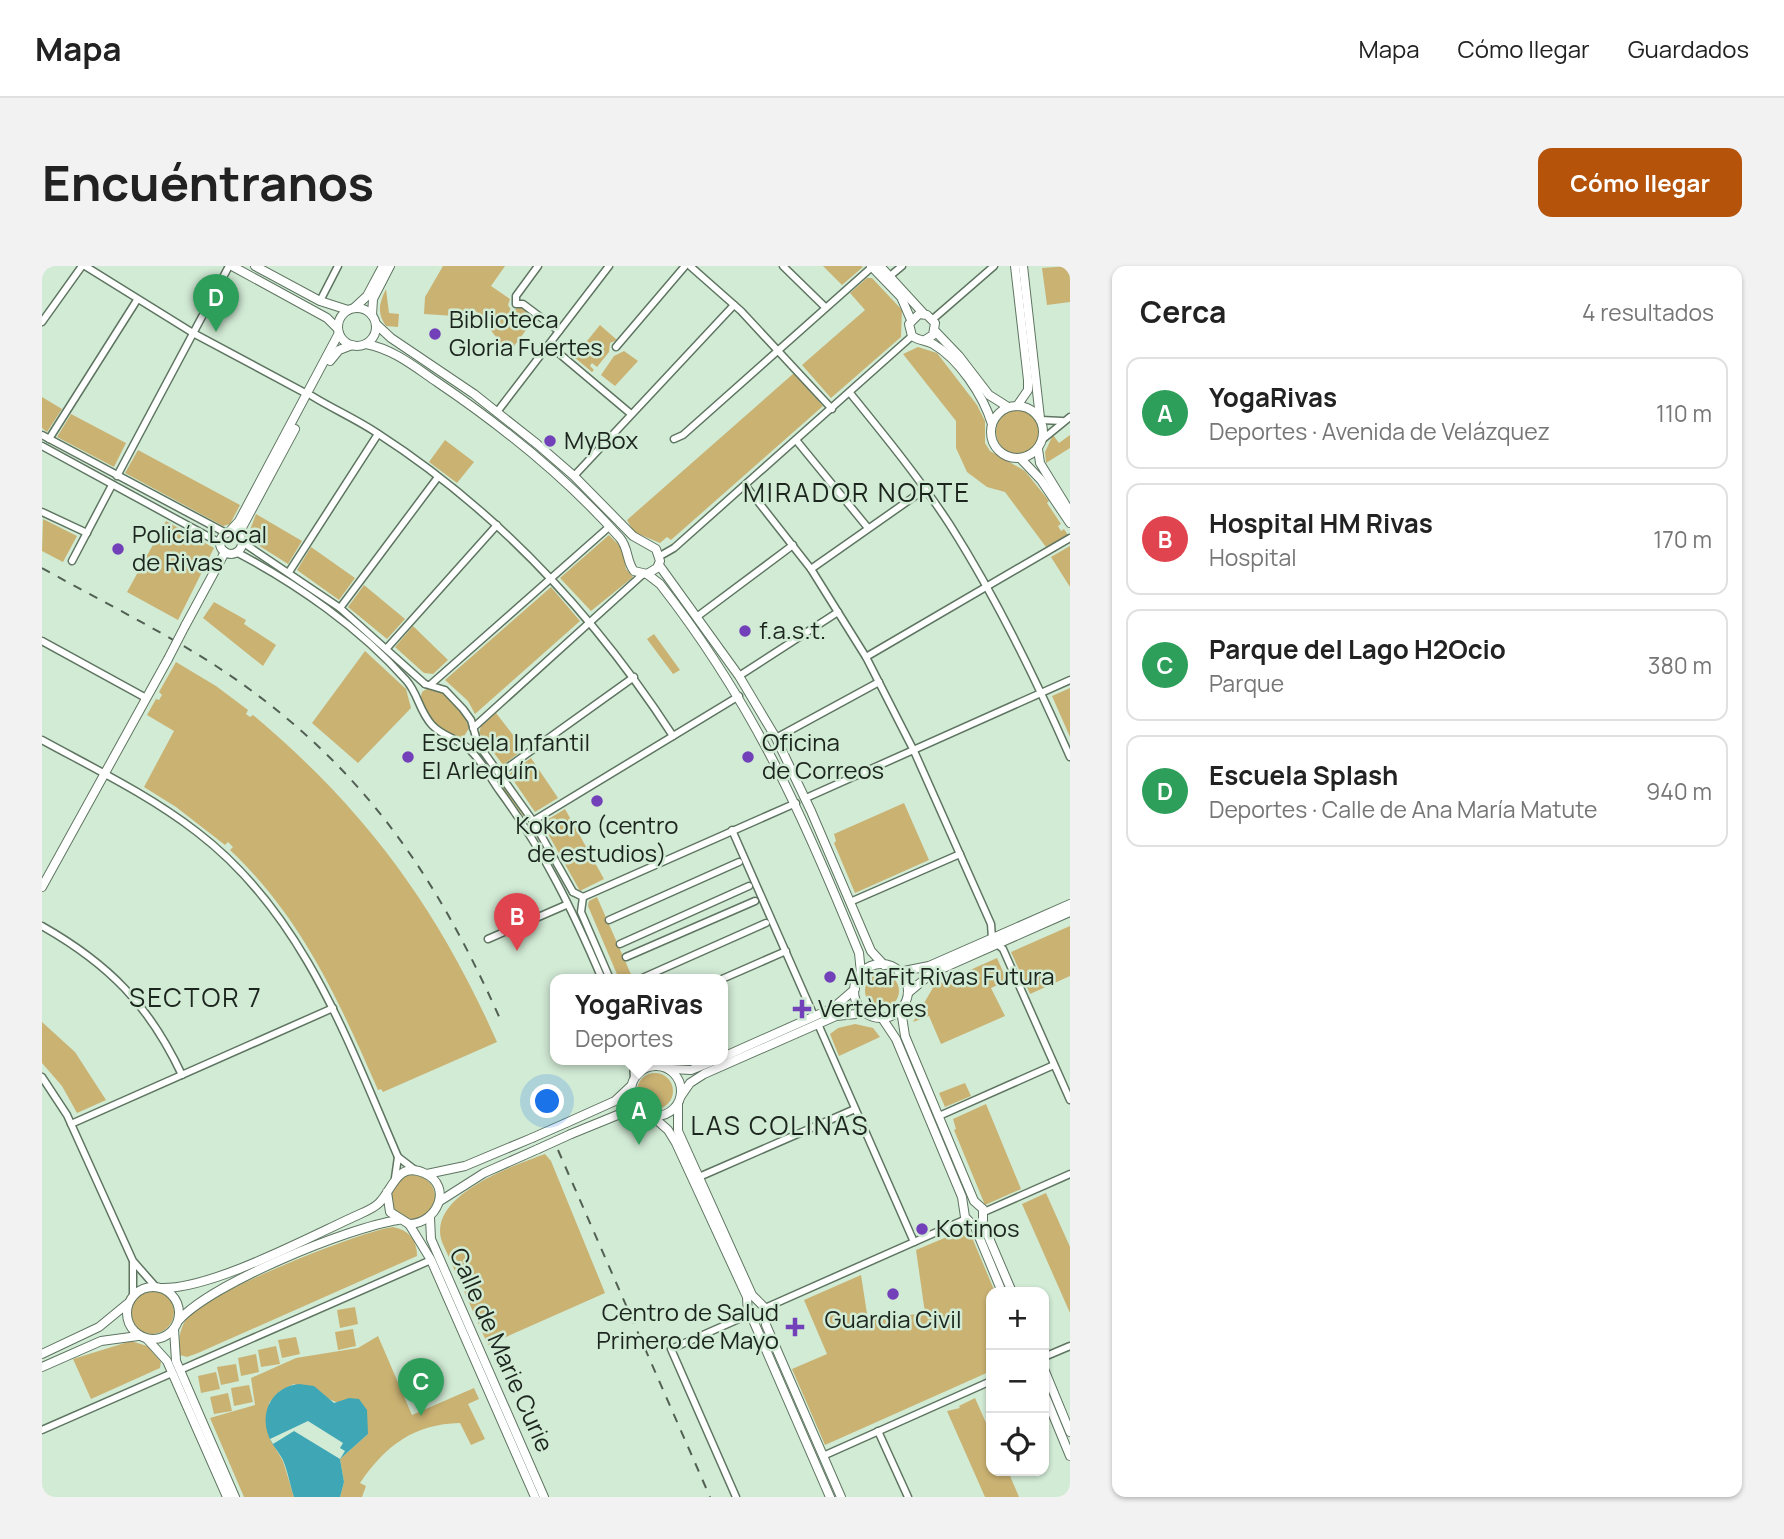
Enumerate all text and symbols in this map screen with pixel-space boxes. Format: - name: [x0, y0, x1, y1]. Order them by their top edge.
- text: Mapa: [35, 26, 122, 71]
- text: Mapa: [1359, 32, 1420, 65]
- text: Cómo llegar: [1458, 32, 1590, 65]
- text: Guardados: [1628, 32, 1749, 65]
- button: Cómo llegar: [1538, 148, 1742, 217]
- text: Encuéntranos: [42, 149, 374, 216]
- pin: D: [193, 274, 239, 332]
- text: Cerca: [1140, 291, 1226, 332]
- text: 4 resultados: [1582, 296, 1714, 328]
- place label: Biblioteca Gloria Fuertes: [449, 302, 603, 363]
- marker: Biblioteca Gloria Fuertes: [427, 326, 443, 342]
- text: YogaRivas: [1209, 379, 1337, 415]
- text: A: [1157, 397, 1173, 429]
- text: 110 m: [1656, 397, 1712, 429]
- text: Deportes · Avenida de Velázquez: [1209, 415, 1550, 447]
- place label: MyBox: [564, 423, 639, 456]
- marker: MyBox: [542, 433, 558, 449]
- district label: MIRADOR NORTE: [743, 474, 971, 510]
- text: Hospital HM Rivas: [1209, 505, 1433, 541]
- place label: Policía Local de Rivas: [132, 517, 267, 578]
- text: B: [1158, 523, 1172, 555]
- text: 170 m: [1653, 523, 1712, 555]
- marker: Policía Local de Rivas: [110, 541, 126, 557]
- text: Hospital: [1209, 541, 1297, 573]
- place label: f.a.s.t.: [759, 613, 826, 646]
- marker: f.a.s.t.: [737, 623, 753, 639]
- text: Parque del Lago H2Ocio: [1209, 631, 1506, 667]
- text: C: [1157, 649, 1174, 681]
- text: 380 m: [1648, 649, 1712, 681]
- text: Parque: [1209, 667, 1284, 699]
- place label: Escuela Infantil El Arlequín: [422, 725, 590, 786]
- place label: Oficina de Correos: [762, 725, 884, 786]
- marker: Escuela Infantil El Arlequín: [400, 749, 416, 765]
- marker: Oficina de Correos: [740, 749, 756, 765]
- text: Escuela Splash: [1209, 757, 1398, 793]
- text: D: [1157, 775, 1173, 807]
- text: 940 m: [1646, 775, 1712, 807]
- marker: Kokoro (centro de estudios): [589, 793, 605, 809]
- text: Deportes · Calle de Ana María Matute: [1209, 793, 1597, 825]
- place label: Kokoro (centro de estudios): [515, 808, 679, 869]
- pin: B: [494, 893, 540, 951]
- place label: AltaFit Rivas Futura: [844, 959, 1055, 992]
- marker: AltaFit Rivas Futura: [822, 969, 838, 985]
- popup: [550, 974, 728, 1065]
- district label: SECTOR 7: [129, 979, 263, 1015]
- text: YogaRivas: [575, 986, 703, 1022]
- place label: Vertèbres: [818, 991, 927, 1024]
- marker: Vertèbres: [792, 999, 812, 1019]
- text: Deportes: [575, 1022, 673, 1054]
- your location: [530, 1084, 564, 1118]
- pin: A: [616, 1087, 662, 1145]
- district label: LAS COLINAS: [691, 1107, 870, 1143]
- place label: Kotinos: [936, 1211, 1020, 1244]
- marker: Kotinos: [914, 1221, 930, 1237]
- street label: Calle de Marie Curie: [443, 1242, 562, 1457]
- marker: Guardia Civil: [885, 1286, 901, 1302]
- map controls: [986, 1287, 1049, 1476]
- button: +: [986, 1287, 1049, 1350]
- place label: Centro de Salud Primero de Mayo: [596, 1295, 779, 1356]
- place label: Guardia Civil: [824, 1302, 962, 1335]
- marker: Centro de Salud Primero de Mayo: [785, 1317, 805, 1337]
- button: −: [986, 1350, 1049, 1413]
- pin: C: [398, 1358, 444, 1416]
- button: locate: [986, 1413, 1049, 1476]

